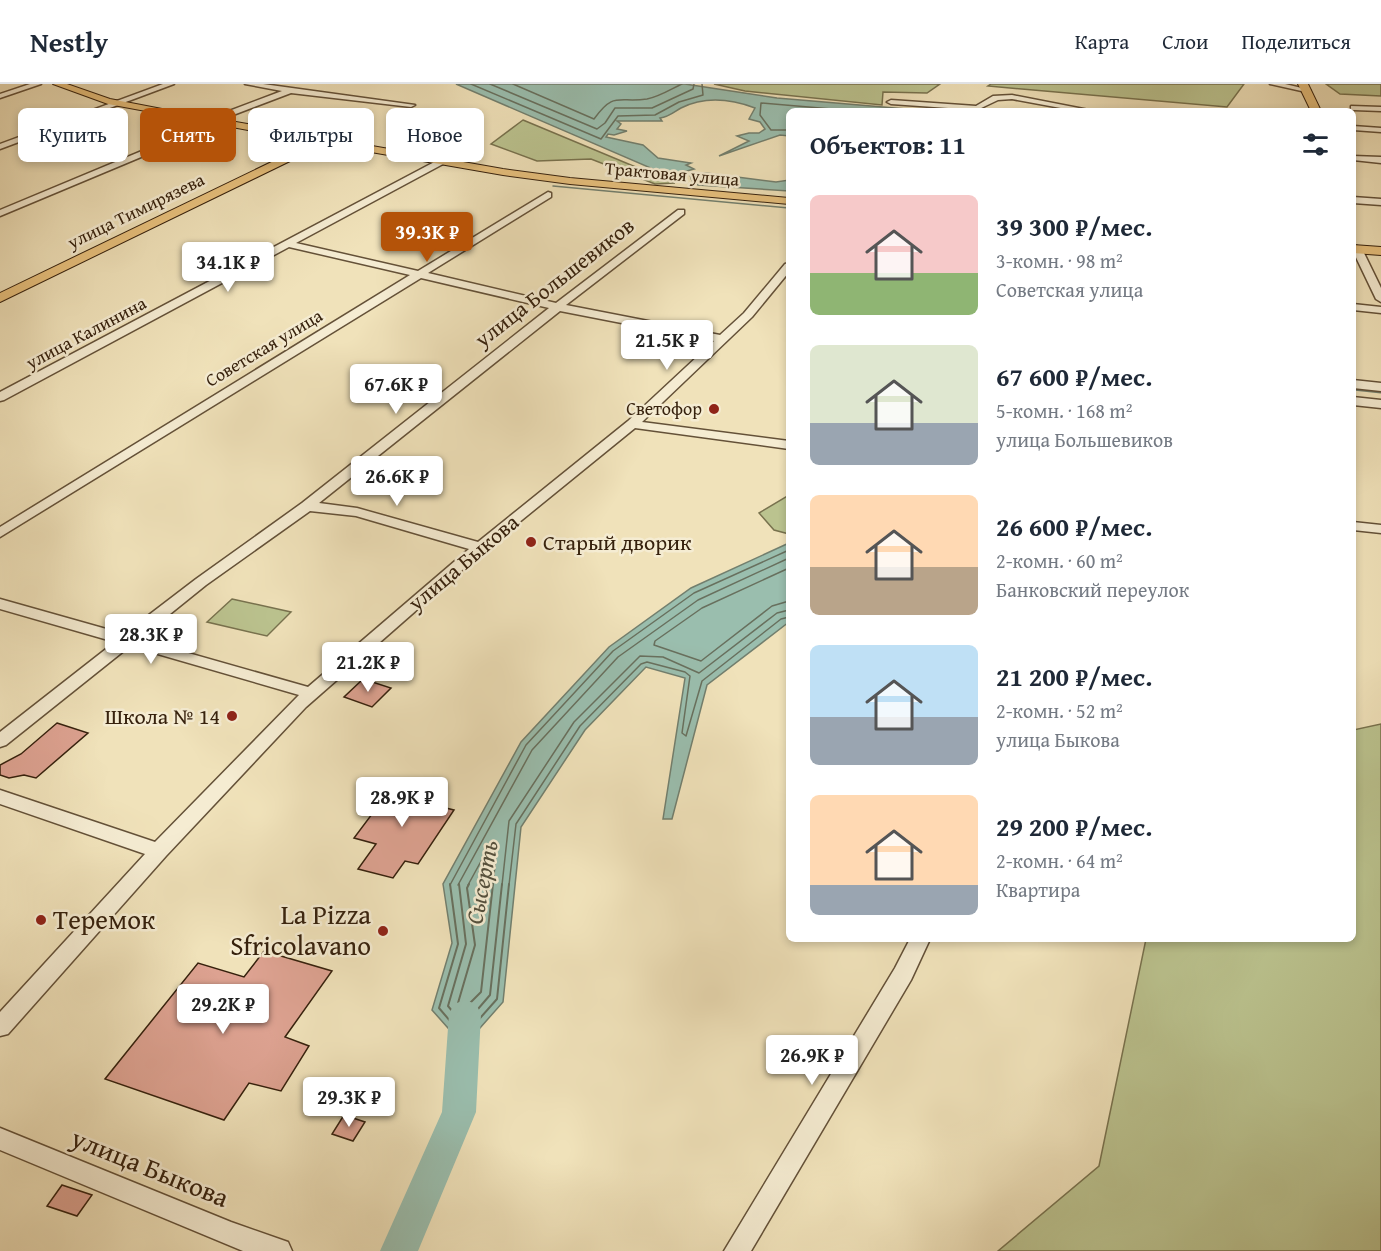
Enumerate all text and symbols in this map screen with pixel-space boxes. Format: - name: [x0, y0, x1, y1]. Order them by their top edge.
- text: Nestly: [30, 21, 108, 62]
- text: Карта: [1075, 26, 1129, 57]
- text: Слои: [1162, 26, 1208, 57]
- text: Поделиться: [1241, 26, 1351, 57]
- chip: Купить: [18, 108, 128, 162]
- chip: Снять: [140, 108, 236, 162]
- chip: Фильтры: [248, 108, 374, 162]
- chip: Новое: [386, 108, 484, 162]
- text: Объектов: 11: [810, 125, 966, 164]
- icon: filters: [1299, 128, 1332, 161]
- street label: Трактовая улица: [604, 154, 741, 193]
- street label: улица Тимирязева: [62, 165, 209, 256]
- text: 39 300 ₽/мес.: [996, 207, 1152, 246]
- street label: улица Большевиков: [467, 209, 641, 355]
- pin: 39.3K ₽: [372, 212, 482, 263]
- text: 39.3K ₽: [395, 217, 459, 246]
- icon: home: [858, 219, 930, 291]
- pin: 34.1K ₽: [173, 242, 283, 293]
- text: 3-комн. · 98 m²: [996, 246, 1123, 275]
- text: 34.1K ₽: [196, 247, 260, 276]
- text: Советская улица: [996, 275, 1143, 304]
- street label: улица Калинина: [20, 289, 151, 376]
- street label: Советская улица: [200, 302, 328, 393]
- pin: 21.5K ₽: [612, 320, 722, 371]
- text: 21.5K ₽: [635, 325, 699, 354]
- text: 67 600 ₽/мес.: [996, 357, 1152, 396]
- pin: 67.6K ₽: [341, 364, 451, 415]
- text: 67.6K ₽: [364, 369, 428, 398]
- icon: home: [858, 369, 930, 441]
- place label: Светофор: [626, 395, 702, 422]
- text: 5-комн. · 168 m²: [996, 396, 1132, 425]
- marker: Светофор: [707, 402, 721, 416]
- text: улица Большевиков: [996, 425, 1173, 454]
- pin: 26.6K ₽: [342, 456, 452, 507]
- text: 26.6K ₽: [365, 461, 429, 490]
- street label: улица Быкова: [400, 506, 526, 619]
- text: 26 600 ₽/мес.: [996, 507, 1152, 546]
- icon: home: [858, 519, 930, 591]
- place label: Старый дворик: [543, 526, 692, 558]
- marker: Старый дворик: [524, 535, 538, 549]
- text: 2-комн. · 60 m²: [996, 546, 1123, 575]
- text: Банковский переулок: [996, 575, 1189, 604]
- pin: 28.3K ₽: [96, 614, 206, 665]
- text: 28.3K ₽: [119, 619, 183, 648]
- pin: 21.2K ₽: [313, 642, 423, 693]
- text: 21.2K ₽: [336, 647, 400, 676]
- text: 21 200 ₽/мес.: [996, 657, 1152, 696]
- icon: home: [858, 669, 930, 741]
- text: 2-комн. · 52 m²: [996, 696, 1123, 725]
- place label: Школа № 14: [105, 700, 220, 732]
- marker: Школа № 14: [225, 709, 239, 723]
- text: улица Быкова: [996, 725, 1120, 754]
- pin: 28.9K ₽: [347, 777, 457, 828]
- text: 28.9K ₽: [370, 782, 434, 811]
- text: 29 200 ₽/мес.: [996, 807, 1152, 846]
- icon: home: [858, 819, 930, 891]
- water label: Сысерть: [456, 837, 507, 927]
- text: 2-комн. · 64 m²: [996, 846, 1123, 875]
- text: Квартира: [996, 875, 1080, 904]
- place label: La Pizza Sfricolavano: [230, 894, 371, 965]
- place label: Теремок: [53, 899, 156, 939]
- marker: Теремок: [34, 913, 48, 927]
- marker: La Pizza Sfricolavano: [376, 924, 390, 938]
- pin: 29.2K ₽: [168, 984, 278, 1035]
- text: 29.2K ₽: [191, 989, 255, 1018]
- pin: 26.9K ₽: [757, 1035, 867, 1086]
- text: 26.9K ₽: [780, 1040, 844, 1069]
- pin: 29.3K ₽: [294, 1077, 404, 1128]
- text: 29.3K ₽: [317, 1082, 381, 1111]
- street label: улица Быкова: [65, 1117, 235, 1217]

